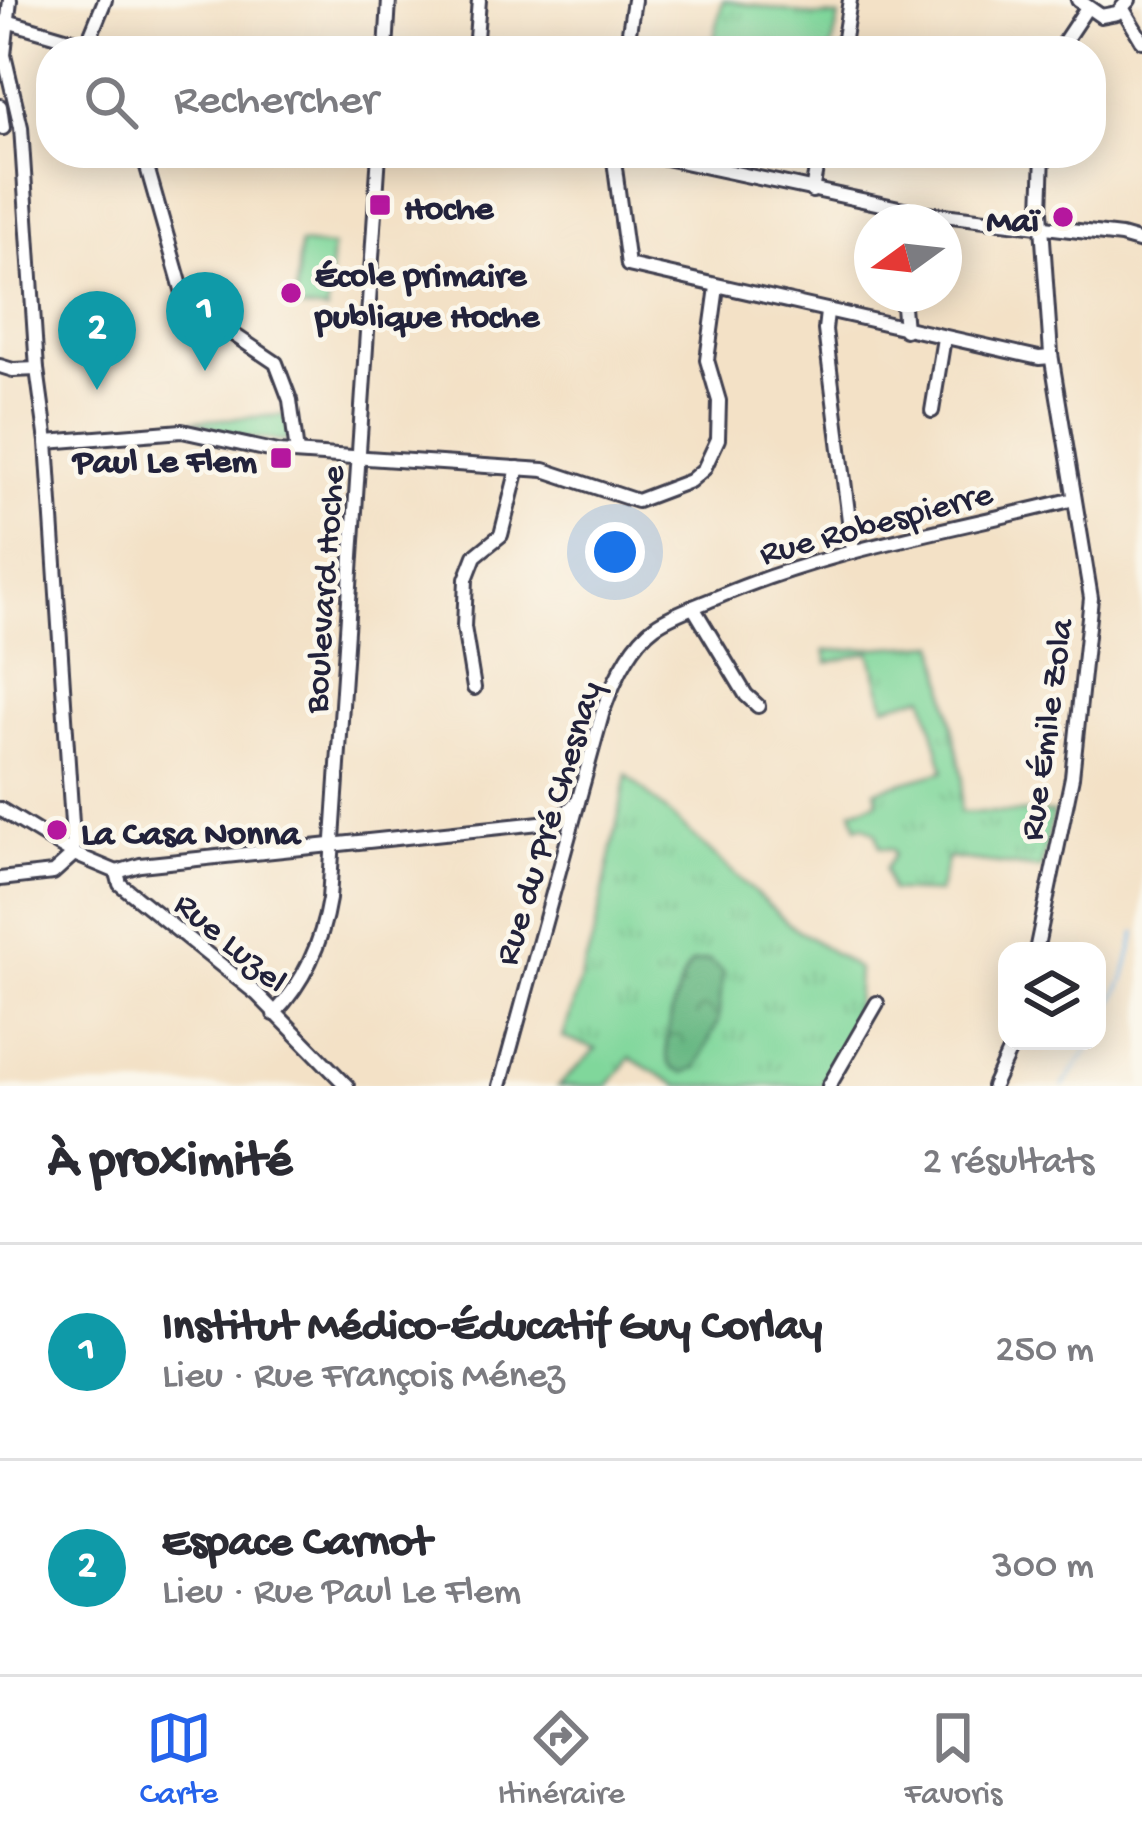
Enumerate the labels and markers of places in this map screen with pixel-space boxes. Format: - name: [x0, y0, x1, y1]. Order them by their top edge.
- place label: Hoche: [404, 190, 495, 233]
- marker: Hoche: [367, 192, 393, 218]
- place label: Maï: [986, 202, 1041, 245]
- marker: Maï: [1050, 204, 1076, 230]
- place label: École primaire publique Hoche: [314, 257, 541, 341]
- pin: 1: [166, 272, 244, 371]
- marker: École primaire publique Hoche: [278, 280, 304, 306]
- pin: 2: [58, 291, 136, 390]
- place label: Paul Le Flem: [71, 443, 257, 486]
- marker: Paul Le Flem: [268, 445, 294, 471]
- place label: La Casa Nonna: [81, 815, 302, 858]
- marker: La Casa Nonna: [44, 817, 70, 843]

